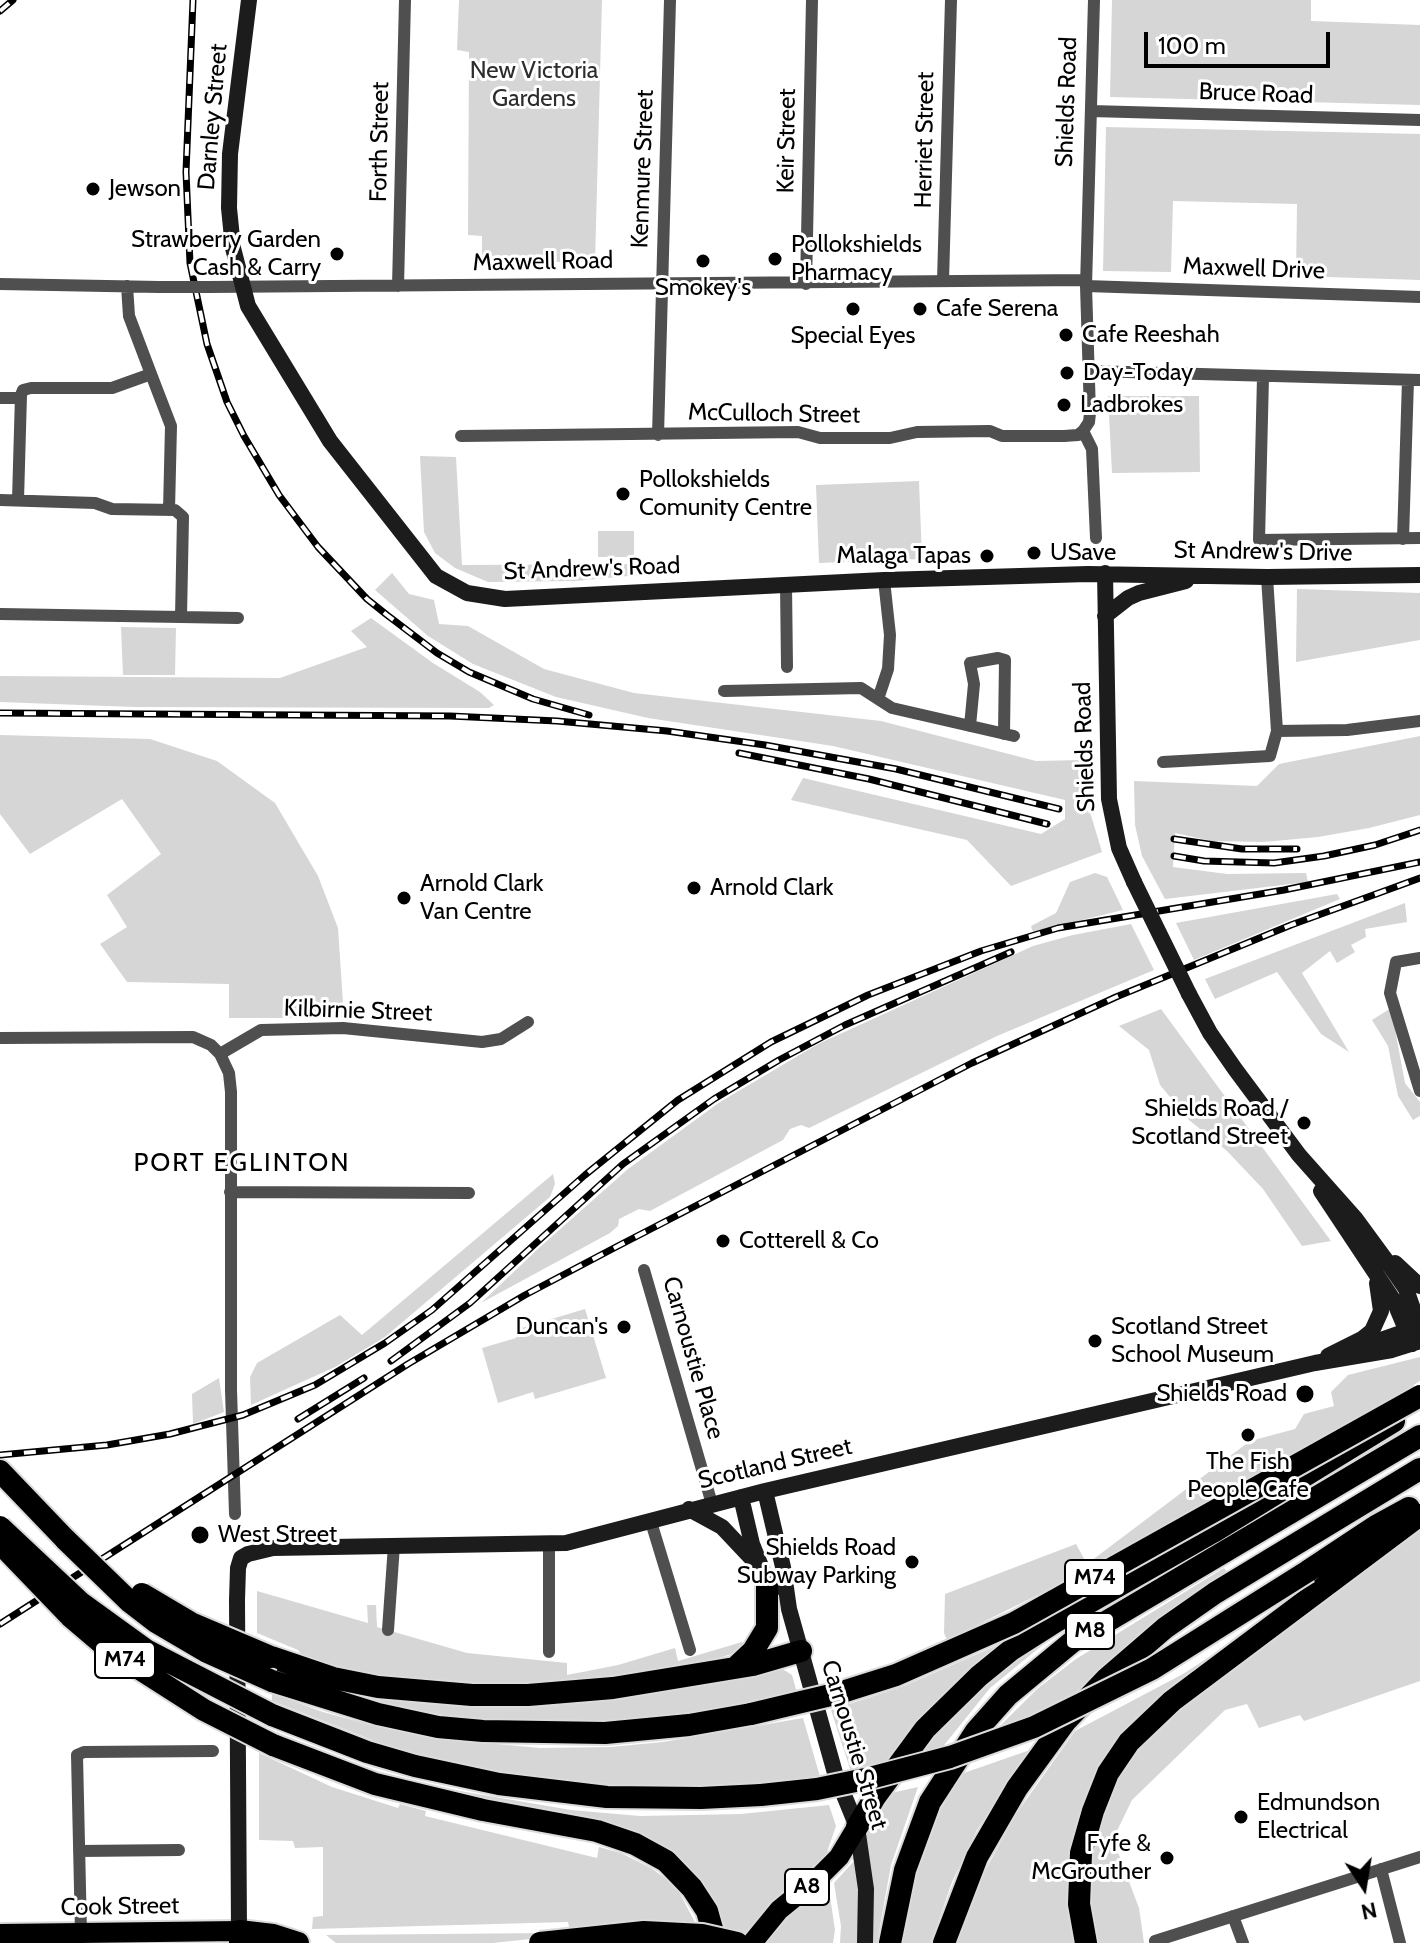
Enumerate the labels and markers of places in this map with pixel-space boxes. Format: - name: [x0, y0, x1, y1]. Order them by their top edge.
- place label: Jewson: [109, 175, 181, 203]
- marker: Jewson: [84, 180, 102, 198]
- place label: Strawberry Garden Cash & Carry: [131, 226, 321, 282]
- place label: Pollokshields Pharmacy: [791, 231, 922, 287]
- marker: Strawberry Garden Cash & Carry: [328, 245, 346, 263]
- marker: Pollokshields Pharmacy: [766, 250, 784, 268]
- marker: Smokey's: [694, 252, 712, 270]
- place label: Smokey's: [655, 274, 751, 302]
- place label: Cafe Serena: [936, 295, 1058, 323]
- marker: Special Eyes: [844, 300, 862, 318]
- marker: Cafe Serena: [911, 300, 929, 318]
- place label: Cafe Reeshah: [1082, 321, 1220, 349]
- place label: Special Eyes: [790, 322, 916, 350]
- marker: Cafe Reeshah: [1057, 326, 1075, 344]
- place label: Day-Today: [1083, 359, 1193, 387]
- marker: Day-Today: [1058, 364, 1076, 382]
- place label: Ladbrokes: [1080, 391, 1183, 419]
- marker: Ladbrokes: [1055, 396, 1073, 414]
- place label: Pollokshields Comunity Centre: [639, 466, 812, 522]
- marker: Pollokshields Comunity Centre: [614, 485, 632, 503]
- place label: USave: [1050, 539, 1116, 567]
- place label: Malaga Tapas: [836, 542, 971, 570]
- marker: USave: [1025, 544, 1043, 562]
- marker: Malaga Tapas: [978, 547, 996, 565]
- place label: Arnold Clark Van Centre: [420, 870, 544, 926]
- place label: Arnold Clark: [710, 874, 834, 902]
- marker: Arnold Clark: [685, 879, 703, 897]
- marker: Arnold Clark Van Centre: [395, 889, 413, 907]
- place label: Shields Road / Scotland Street: [1131, 1095, 1288, 1151]
- marker: Shields Road / Scotland Street: [1295, 1114, 1313, 1132]
- place label: Cotterell & Co: [739, 1227, 879, 1255]
- marker: Cotterell & Co: [714, 1232, 732, 1250]
- place label: Duncan's: [516, 1313, 608, 1341]
- place label: Scotland Street School Museum: [1111, 1313, 1274, 1369]
- marker: Duncan's: [615, 1318, 633, 1336]
- marker: Scotland Street School Museum: [1086, 1332, 1104, 1350]
- place label: Shields Road: [1156, 1380, 1287, 1408]
- marker: Shields Road: [1294, 1383, 1316, 1405]
- marker: The Fish People Cafe: [1239, 1426, 1257, 1444]
- place label: The Fish People Cafe: [1187, 1448, 1309, 1504]
- place label: West Street: [218, 1521, 337, 1549]
- marker: West Street: [189, 1524, 211, 1546]
- place label: Shields Road Subway Parking: [737, 1534, 896, 1590]
- marker: Shields Road Subway Parking: [903, 1553, 921, 1571]
- place label: Edmundson Electrical: [1257, 1789, 1380, 1845]
- marker: Edmundson Electrical: [1232, 1808, 1250, 1826]
- place label: Fyfe & McGrouther: [1031, 1830, 1151, 1886]
- marker: Fyfe & McGrouther: [1158, 1849, 1176, 1867]

